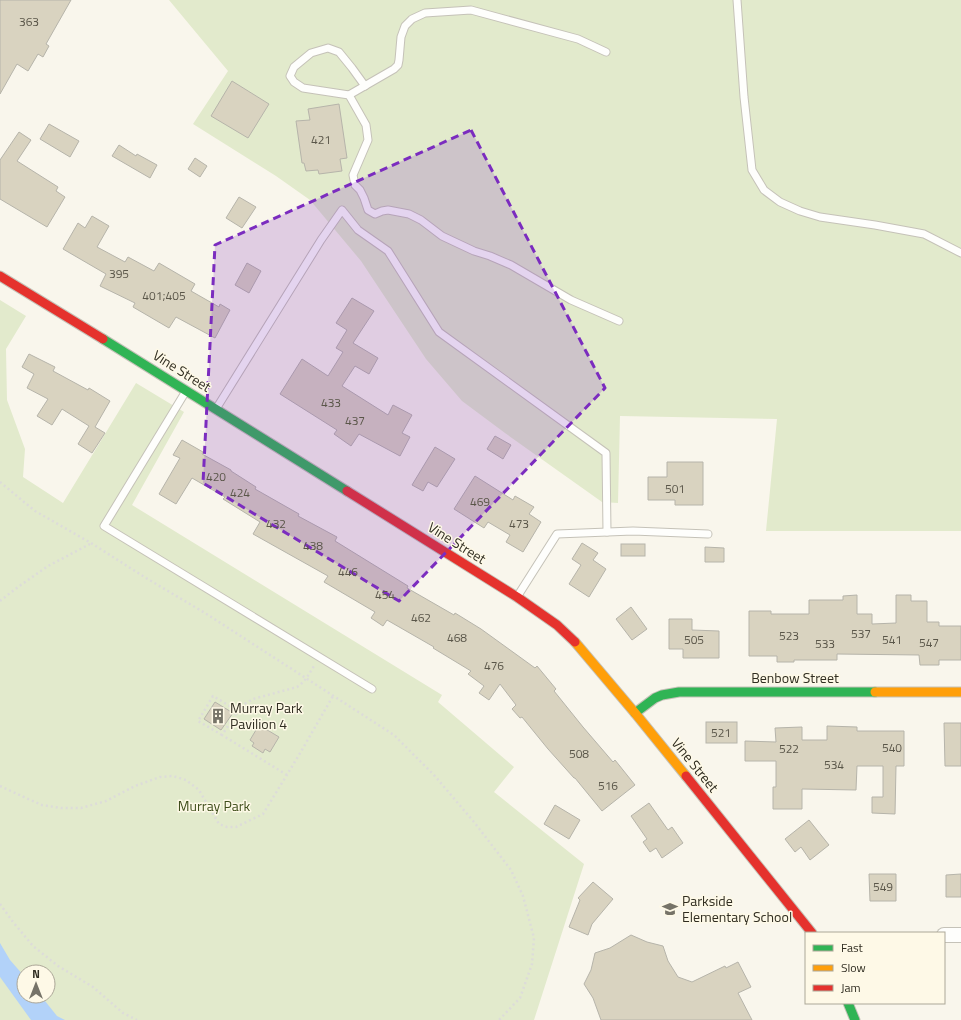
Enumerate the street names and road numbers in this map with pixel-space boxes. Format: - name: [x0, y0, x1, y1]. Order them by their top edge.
- street label: Vine Street: [149, 344, 215, 397]
- street label: Vine Street: [424, 516, 490, 569]
- street label: Benbow Street: [751, 667, 839, 688]
- street label: Vine Street: [667, 733, 724, 797]

